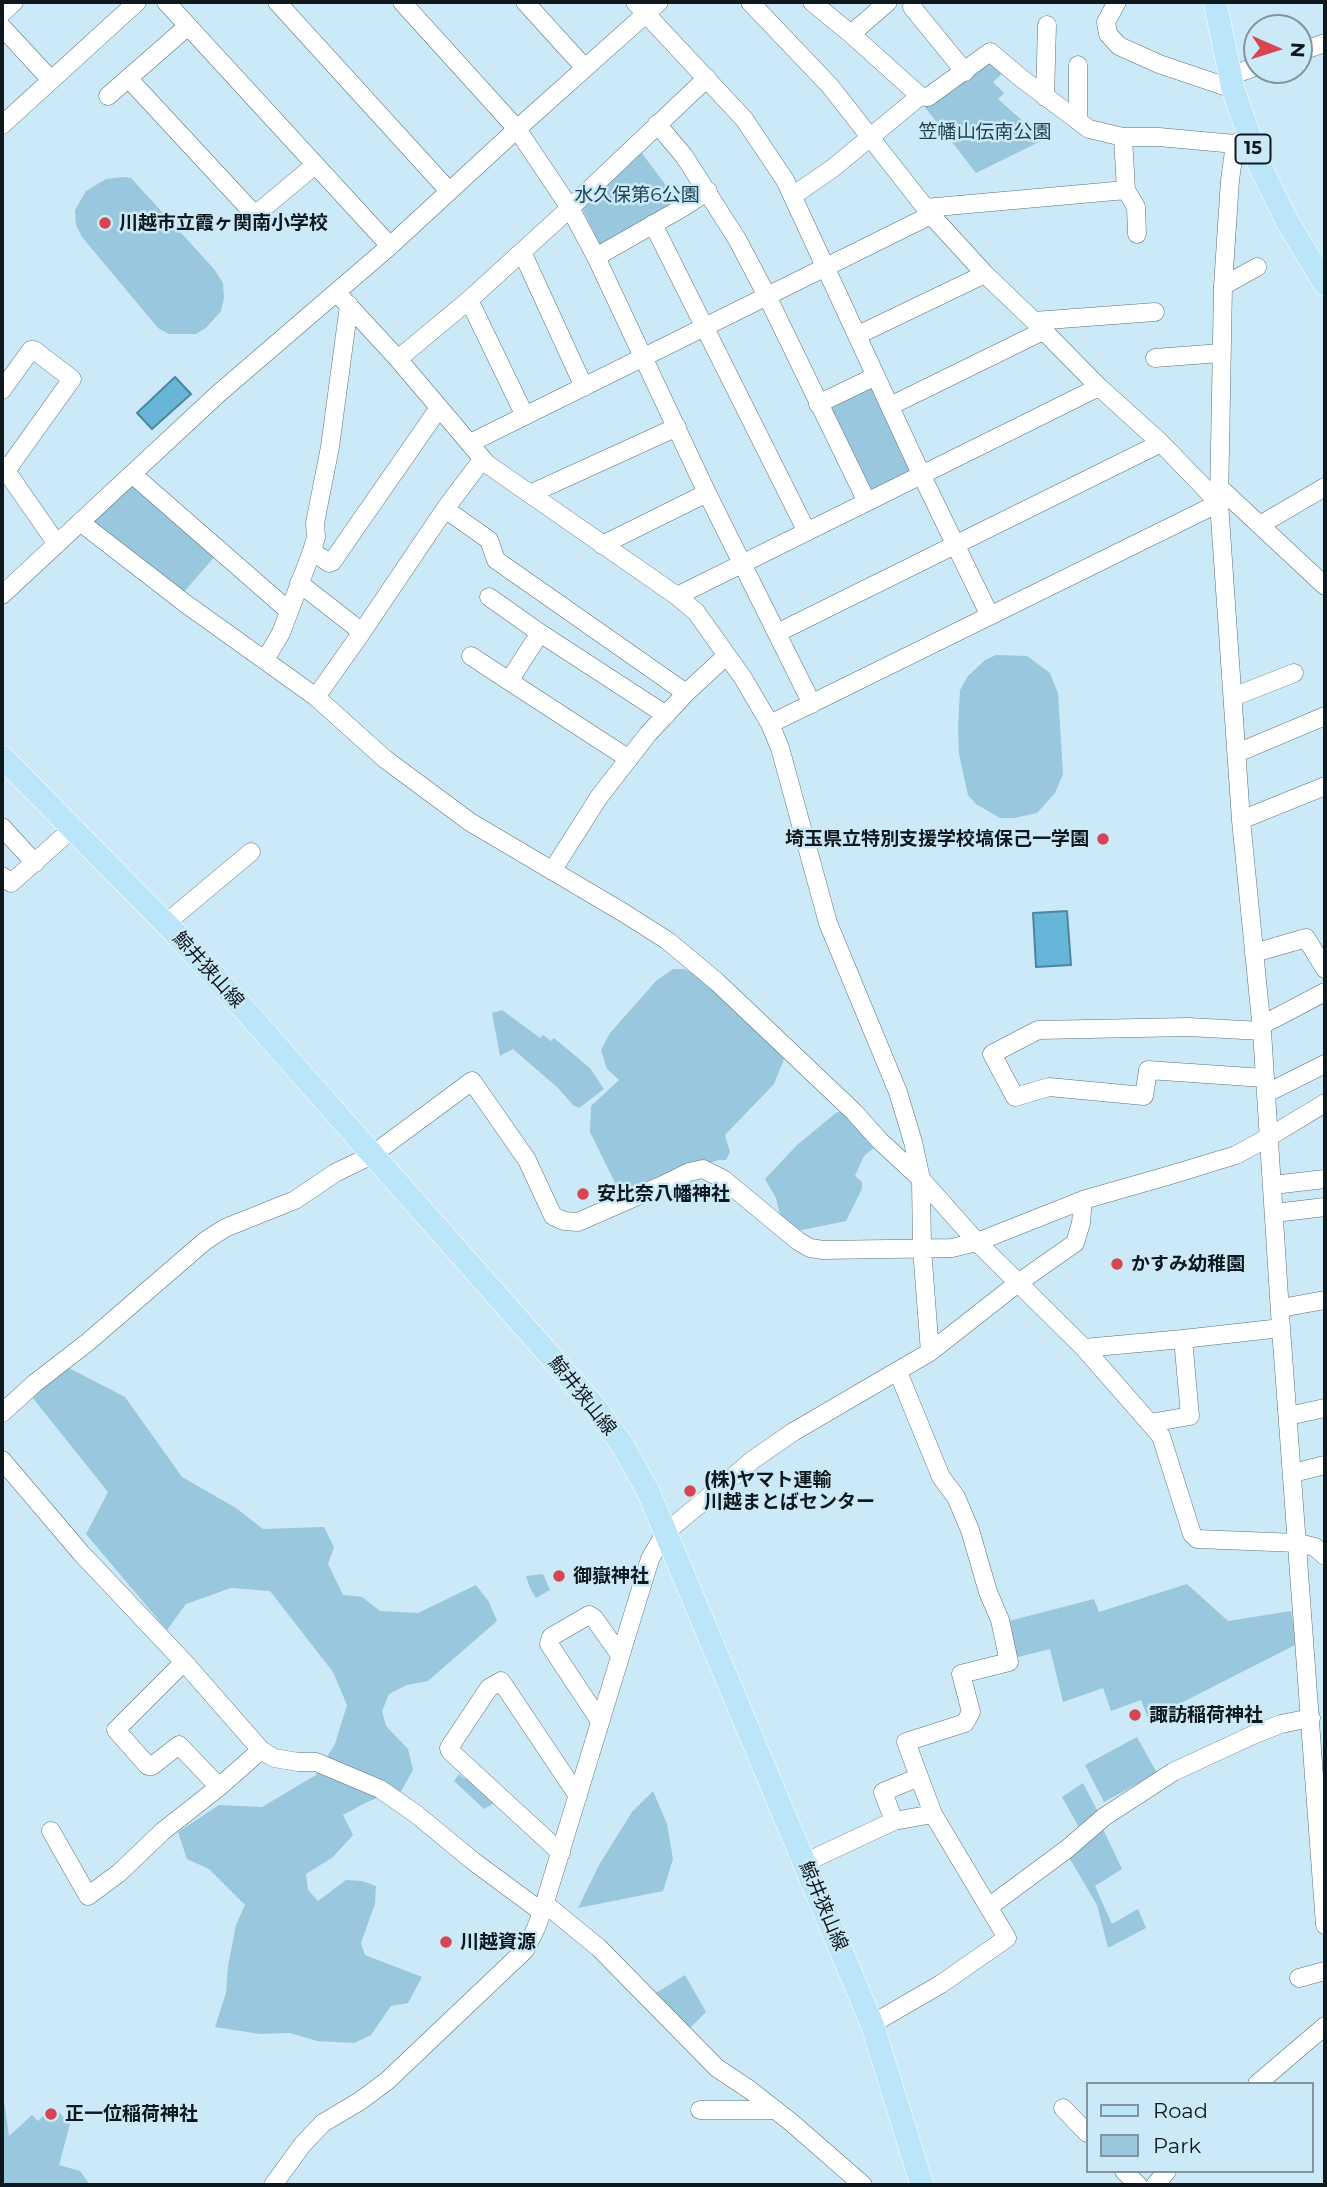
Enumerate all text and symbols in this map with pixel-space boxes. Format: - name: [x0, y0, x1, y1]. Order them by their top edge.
- north arrow: [1243, 14, 1313, 84]
- text: N: [1286, 42, 1309, 58]
- park label: 笠幡山伝南公園: [919, 121, 1051, 143]
- road number: 15: [1236, 134, 1270, 164]
- park label: 水久保第6公園: [574, 184, 700, 206]
- place label: 川越市立霞ヶ関南小学校: [119, 212, 328, 234]
- marker: 川越市立霞ヶ関南小学校: [97, 215, 113, 231]
- place label: 埼玉県立特別支援学校塙保己一学園: [785, 828, 1089, 850]
- marker: 埼玉県立特別支援学校塙保己一学園: [1095, 831, 1111, 847]
- street label: 鯨井狭山線: [168, 927, 248, 1013]
- place label: 安比奈八幡神社: [597, 1183, 730, 1205]
- marker: 安比奈八幡神社: [575, 1186, 591, 1202]
- place label: かすみ幼稚園: [1131, 1253, 1245, 1275]
- marker: かすみ幼稚園: [1109, 1256, 1125, 1272]
- street label: 鯨井狭山線: [543, 1352, 621, 1440]
- place label: (株)ヤマト運輸 川越まとばセンター: [704, 1469, 875, 1513]
- marker: (株)ヤマト運輸 川越まとばセンター: [682, 1483, 698, 1499]
- place label: 御嶽神社: [573, 1565, 649, 1587]
- marker: 御嶽神社: [551, 1568, 567, 1584]
- place label: 諏訪稲荷神社: [1149, 1704, 1263, 1726]
- marker: 諏訪稲荷神社: [1127, 1707, 1143, 1723]
- street label: 鯨井狭山線: [794, 1858, 852, 1954]
- place label: 川越資源: [460, 1931, 536, 1953]
- marker: 川越資源: [438, 1934, 454, 1950]
- legend: [1086, 2082, 1313, 2173]
- text: Road: [1153, 2098, 1208, 2123]
- place label: 正一位稲荷神社: [65, 2103, 198, 2125]
- marker: 正一位稲荷神社: [43, 2106, 59, 2122]
- text: Park: [1153, 2133, 1201, 2158]

